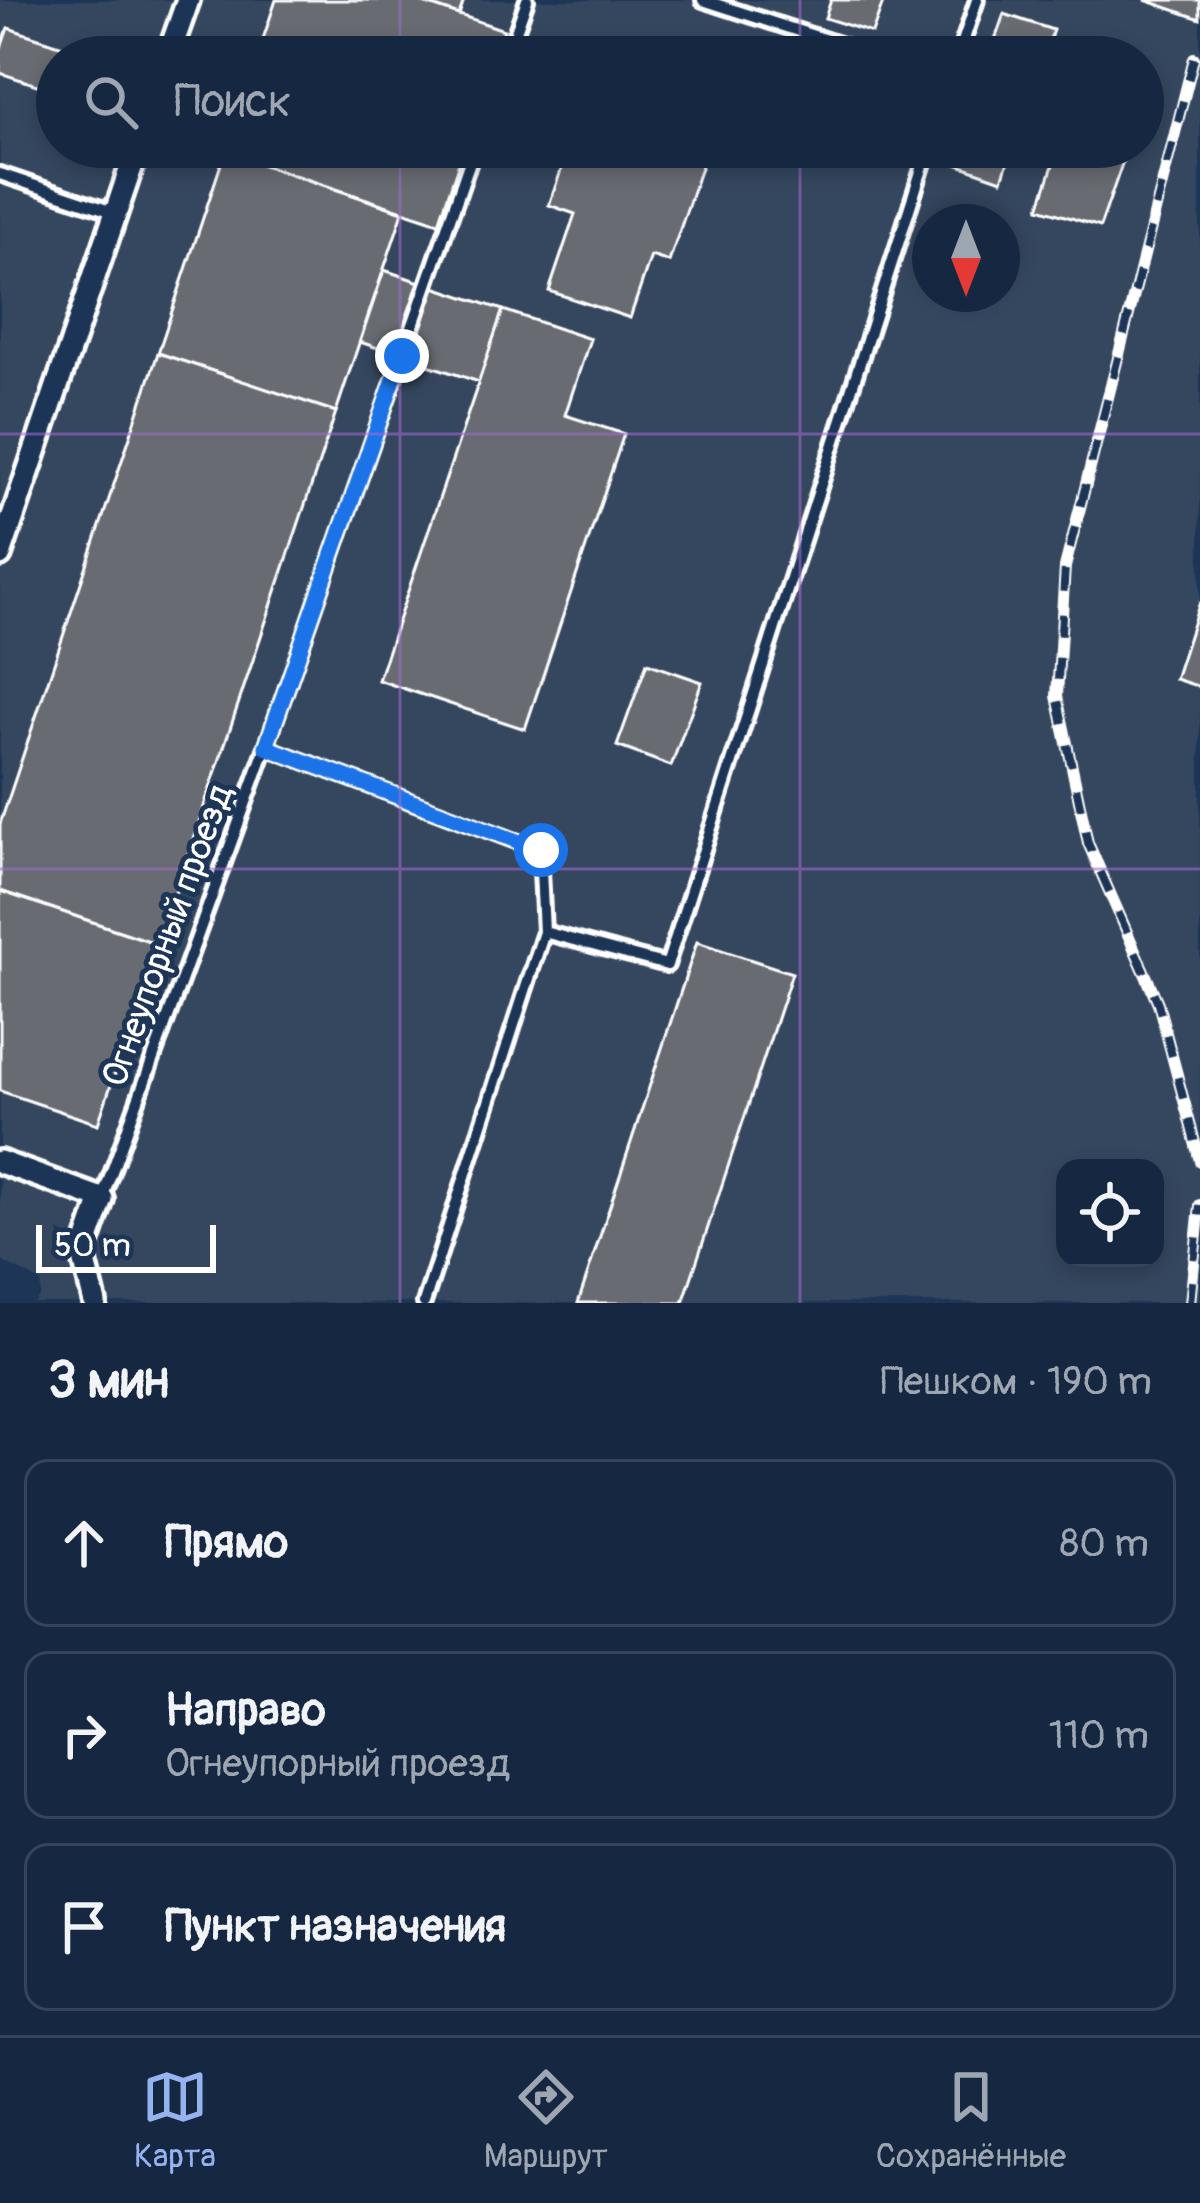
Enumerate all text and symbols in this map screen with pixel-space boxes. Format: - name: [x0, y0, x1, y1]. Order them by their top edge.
- search box: [36, 36, 1164, 168]
- icon: search: [78, 69, 144, 135]
- text: Поиск: [174, 74, 291, 130]
- north arrow: [912, 204, 1020, 312]
- route end: [375, 329, 429, 383]
- street label: Огнеупорный проезд: [92, 778, 243, 1093]
- route start: [514, 823, 568, 877]
- map controls: [1056, 1159, 1164, 1267]
- button: locate: [1056, 1159, 1164, 1267]
- scale bar: [36, 1219, 216, 1272]
- text: 50 m: [54, 1225, 131, 1266]
- text: 3 мин: [48, 1349, 169, 1413]
- text: Пешком · 190 m: [880, 1357, 1152, 1406]
- icon: ahead: [51, 1510, 117, 1576]
- text: Прямо: [165, 1515, 288, 1571]
- text: 80 m: [1060, 1519, 1149, 1568]
- text: Направо: [165, 1683, 326, 1739]
- icon: right: [51, 1702, 117, 1768]
- text: 110 m: [1049, 1711, 1149, 1760]
- text: Огнеупорный проезд: [165, 1739, 510, 1788]
- icon: arrive: [51, 1894, 117, 1960]
- text: Пункт назначения: [165, 1899, 506, 1955]
- tab: Карта: [134, 2064, 216, 2177]
- tab: Маршрут: [484, 2064, 608, 2177]
- tab: Сохранённые: [876, 2064, 1066, 2177]

